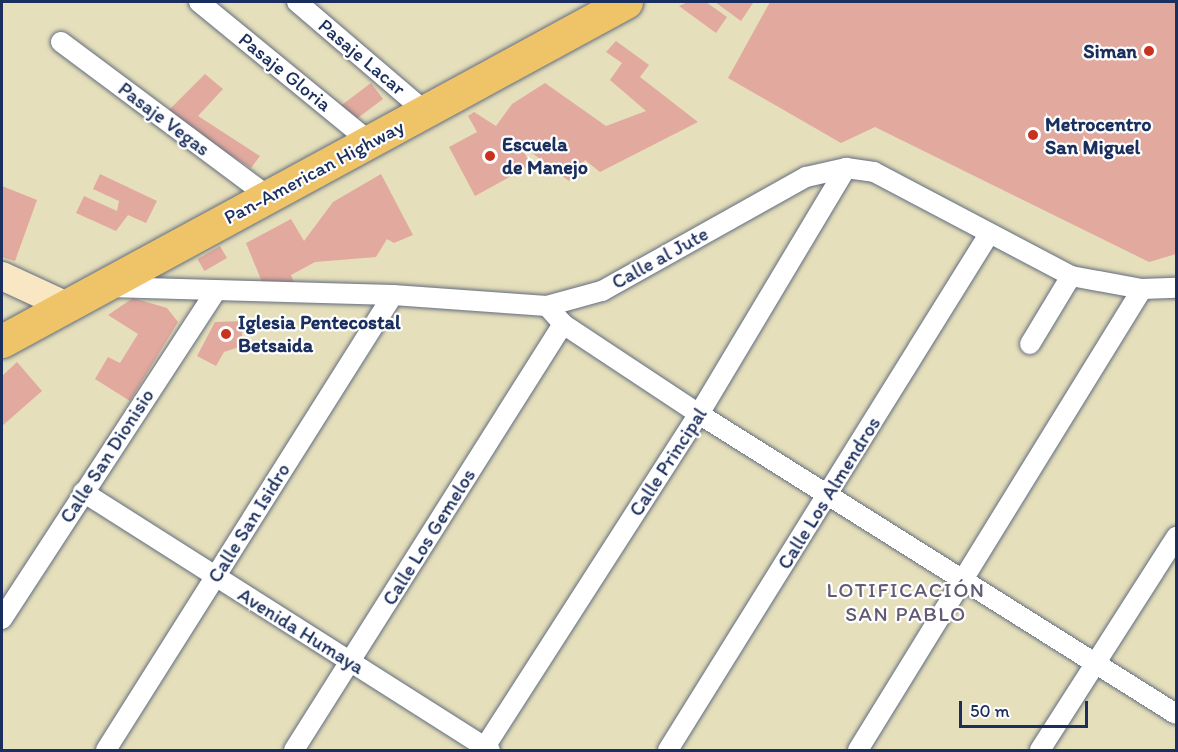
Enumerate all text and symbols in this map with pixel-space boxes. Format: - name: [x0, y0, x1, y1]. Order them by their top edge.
- street label: Pasaje Lacar: [314, 14, 410, 100]
- street label: Pasaje Gloria: [234, 28, 336, 116]
- place label: Siman: [1083, 39, 1137, 63]
- marker: Siman: [1142, 44, 1156, 58]
- street label: Pasaje Vegas: [113, 77, 215, 161]
- place label: Metrocentro San Miguel: [1045, 112, 1151, 159]
- street label: Pan-American Highway: [220, 115, 408, 229]
- marker: Metrocentro San Miguel: [1026, 128, 1040, 142]
- place label: Escuela de Manejo: [502, 132, 589, 179]
- marker: Escuela de Manejo: [483, 149, 497, 163]
- street label: Calle al Jute: [607, 222, 713, 294]
- place label: Iglesia Pentecostal Betsaida: [238, 310, 401, 357]
- marker: Iglesia Pentecostal Betsaida: [219, 327, 233, 341]
- street label: Calle San Dionisio: [55, 384, 159, 528]
- street label: Calle Principal: [624, 403, 712, 521]
- street label: Calle Los Almendros: [772, 412, 886, 574]
- street label: Calle San Isidro: [203, 459, 295, 587]
- street label: Calle Los Gemelos: [377, 464, 481, 610]
- district label: LOTIFICACIÓN SAN PABLO: [829, 577, 983, 627]
- street label: Avenida Humaya: [234, 583, 368, 679]
- scale bar: [962, 689, 1091, 727]
- text: 50 m: [970, 700, 1010, 722]

